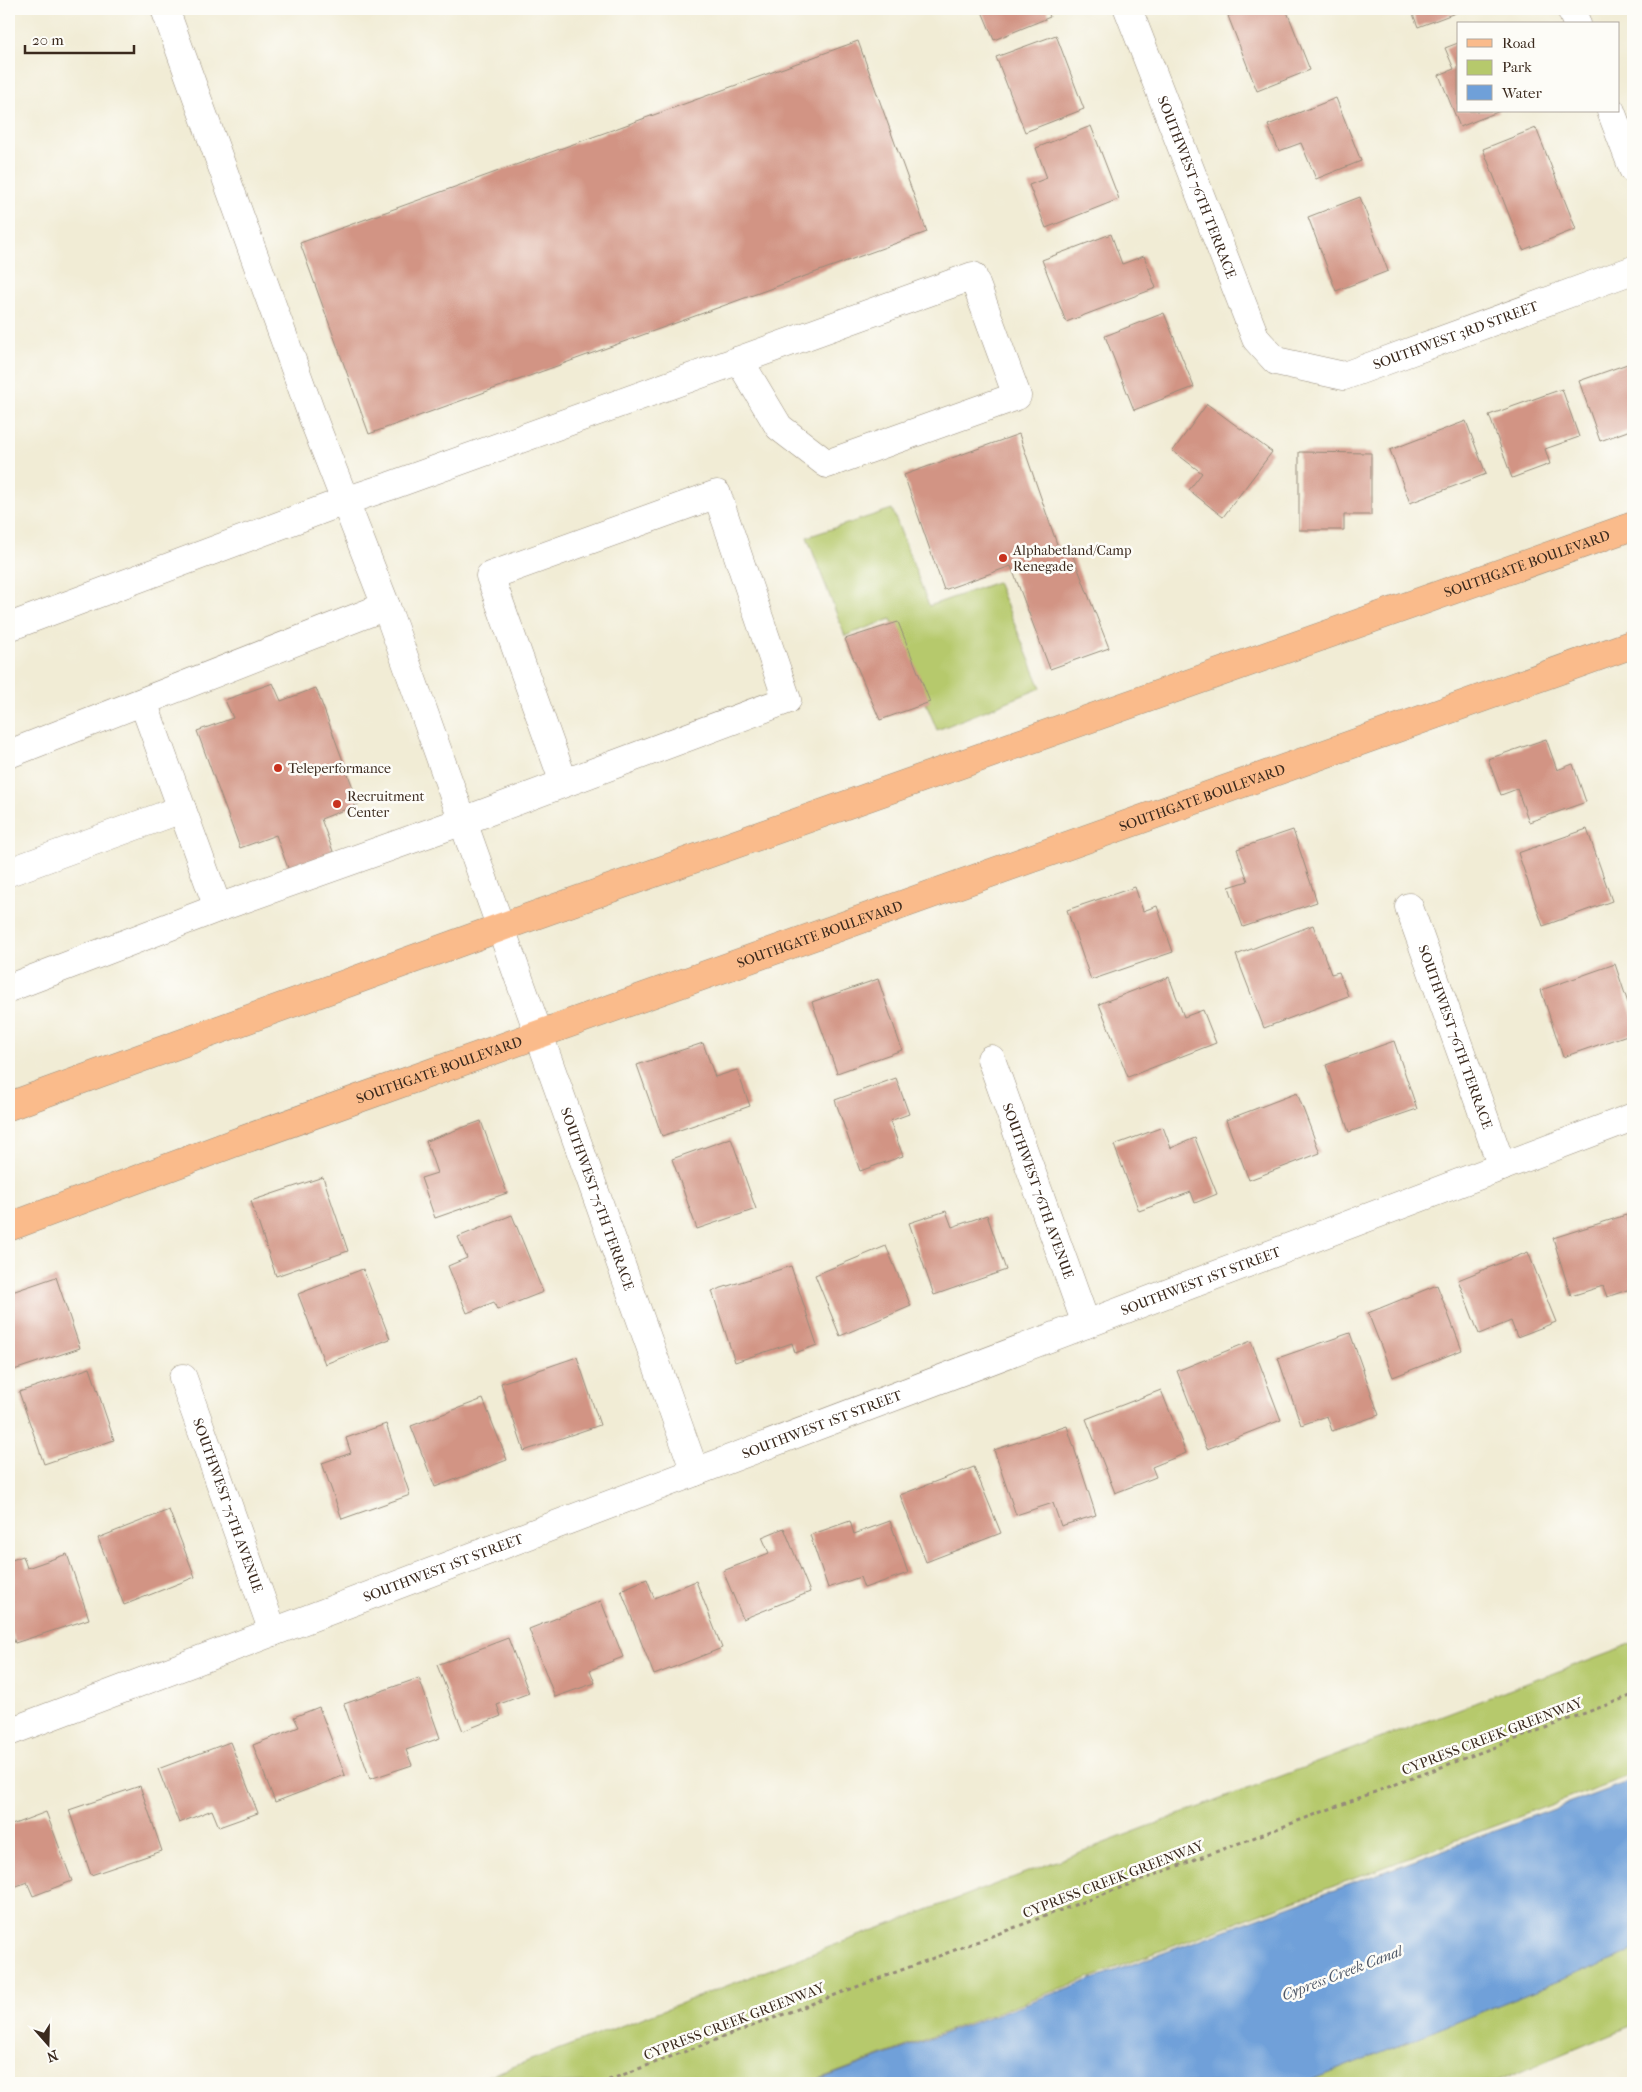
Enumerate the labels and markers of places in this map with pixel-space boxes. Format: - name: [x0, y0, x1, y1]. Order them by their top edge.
- place label: Alphabetland/Camp Renegade: [1012, 542, 1132, 575]
- marker: Alphabetland/Camp Renegade: [997, 552, 1009, 564]
- place label: Teleperformance: [288, 760, 391, 777]
- marker: Teleperformance: [272, 762, 284, 774]
- place label: Recruitment Center: [347, 788, 425, 821]
- marker: Recruitment Center: [331, 798, 343, 810]

